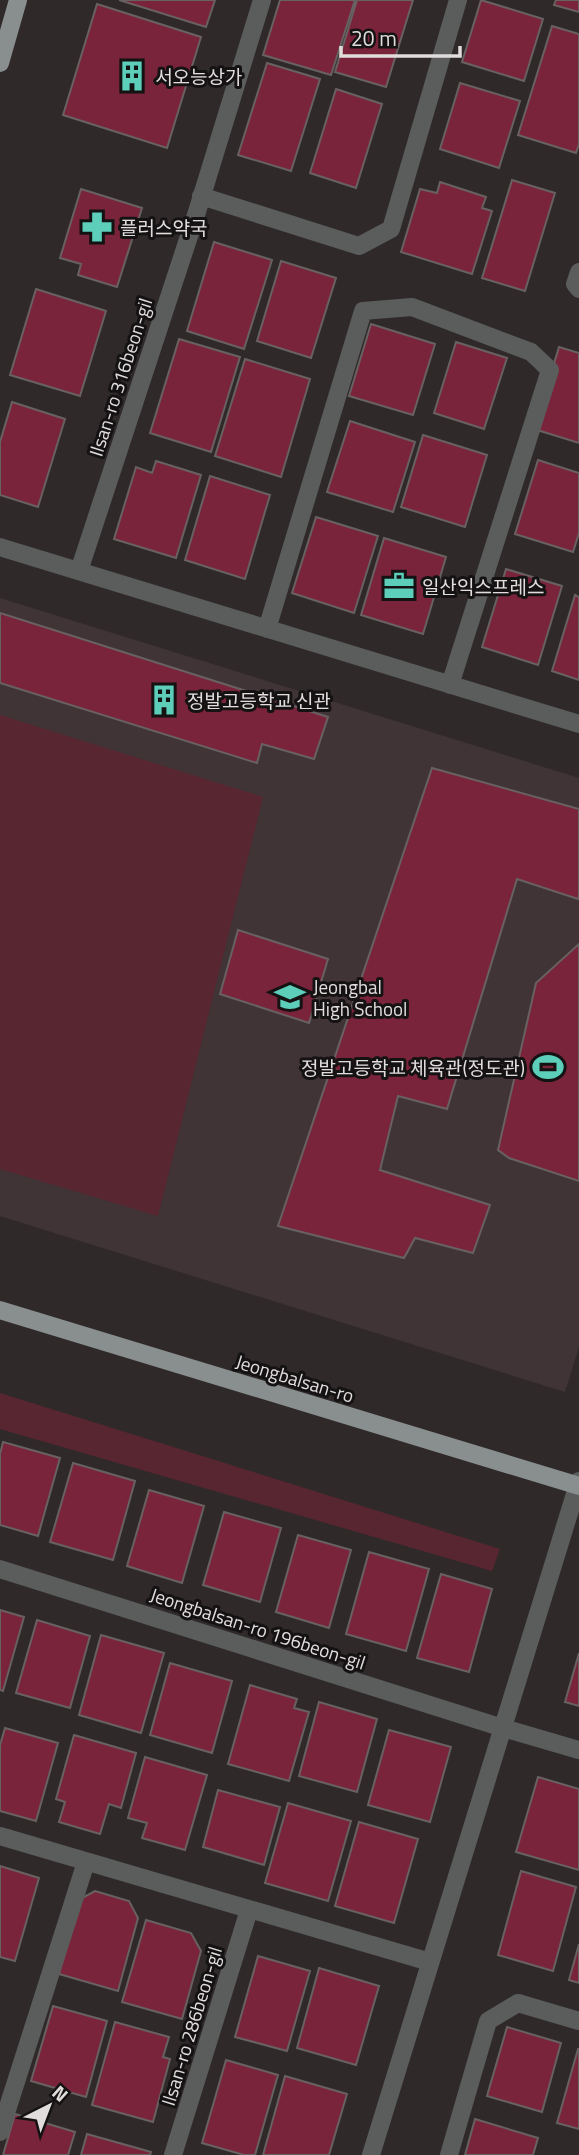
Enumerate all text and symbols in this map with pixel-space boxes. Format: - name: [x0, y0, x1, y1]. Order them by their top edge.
- scale bar: [341, 14, 460, 58]
- text: 20 m: [351, 22, 397, 54]
- building icon: 서오능상가: [115, 59, 149, 93]
- place label: 서오능상가: [155, 62, 242, 91]
- pharmacy icon: 플러스약국: [80, 210, 114, 244]
- place label: 플러스약국: [120, 213, 207, 242]
- street label: Ilsan-ro 316beon-gil: [81, 294, 159, 460]
- office icon: 일산익스프레스: [382, 569, 416, 603]
- place label: 일산익스프레스: [422, 572, 544, 601]
- building icon: 정발고등학교 신관: [147, 683, 181, 717]
- place label: 정발고등학교 신관: [187, 686, 331, 715]
- place label: Jeongbal High School: [313, 972, 407, 1023]
- school or university icon: Jeongbal High School: [273, 980, 307, 1014]
- sports icon: 정발고등학교 체육관(정도관): [531, 1050, 565, 1084]
- place label: 정발고등학교 체육관(정도관): [301, 1053, 525, 1082]
- street label: Jeongbalsan-ro: [232, 1346, 358, 1410]
- street label: Jeongbalsan-ro 196beon-gil: [147, 1579, 369, 1677]
- street label: Ilsan-ro 286beon-gil: [153, 1943, 229, 2109]
- north arrow: [14, 2071, 84, 2141]
- text: N: [46, 2078, 75, 2108]

